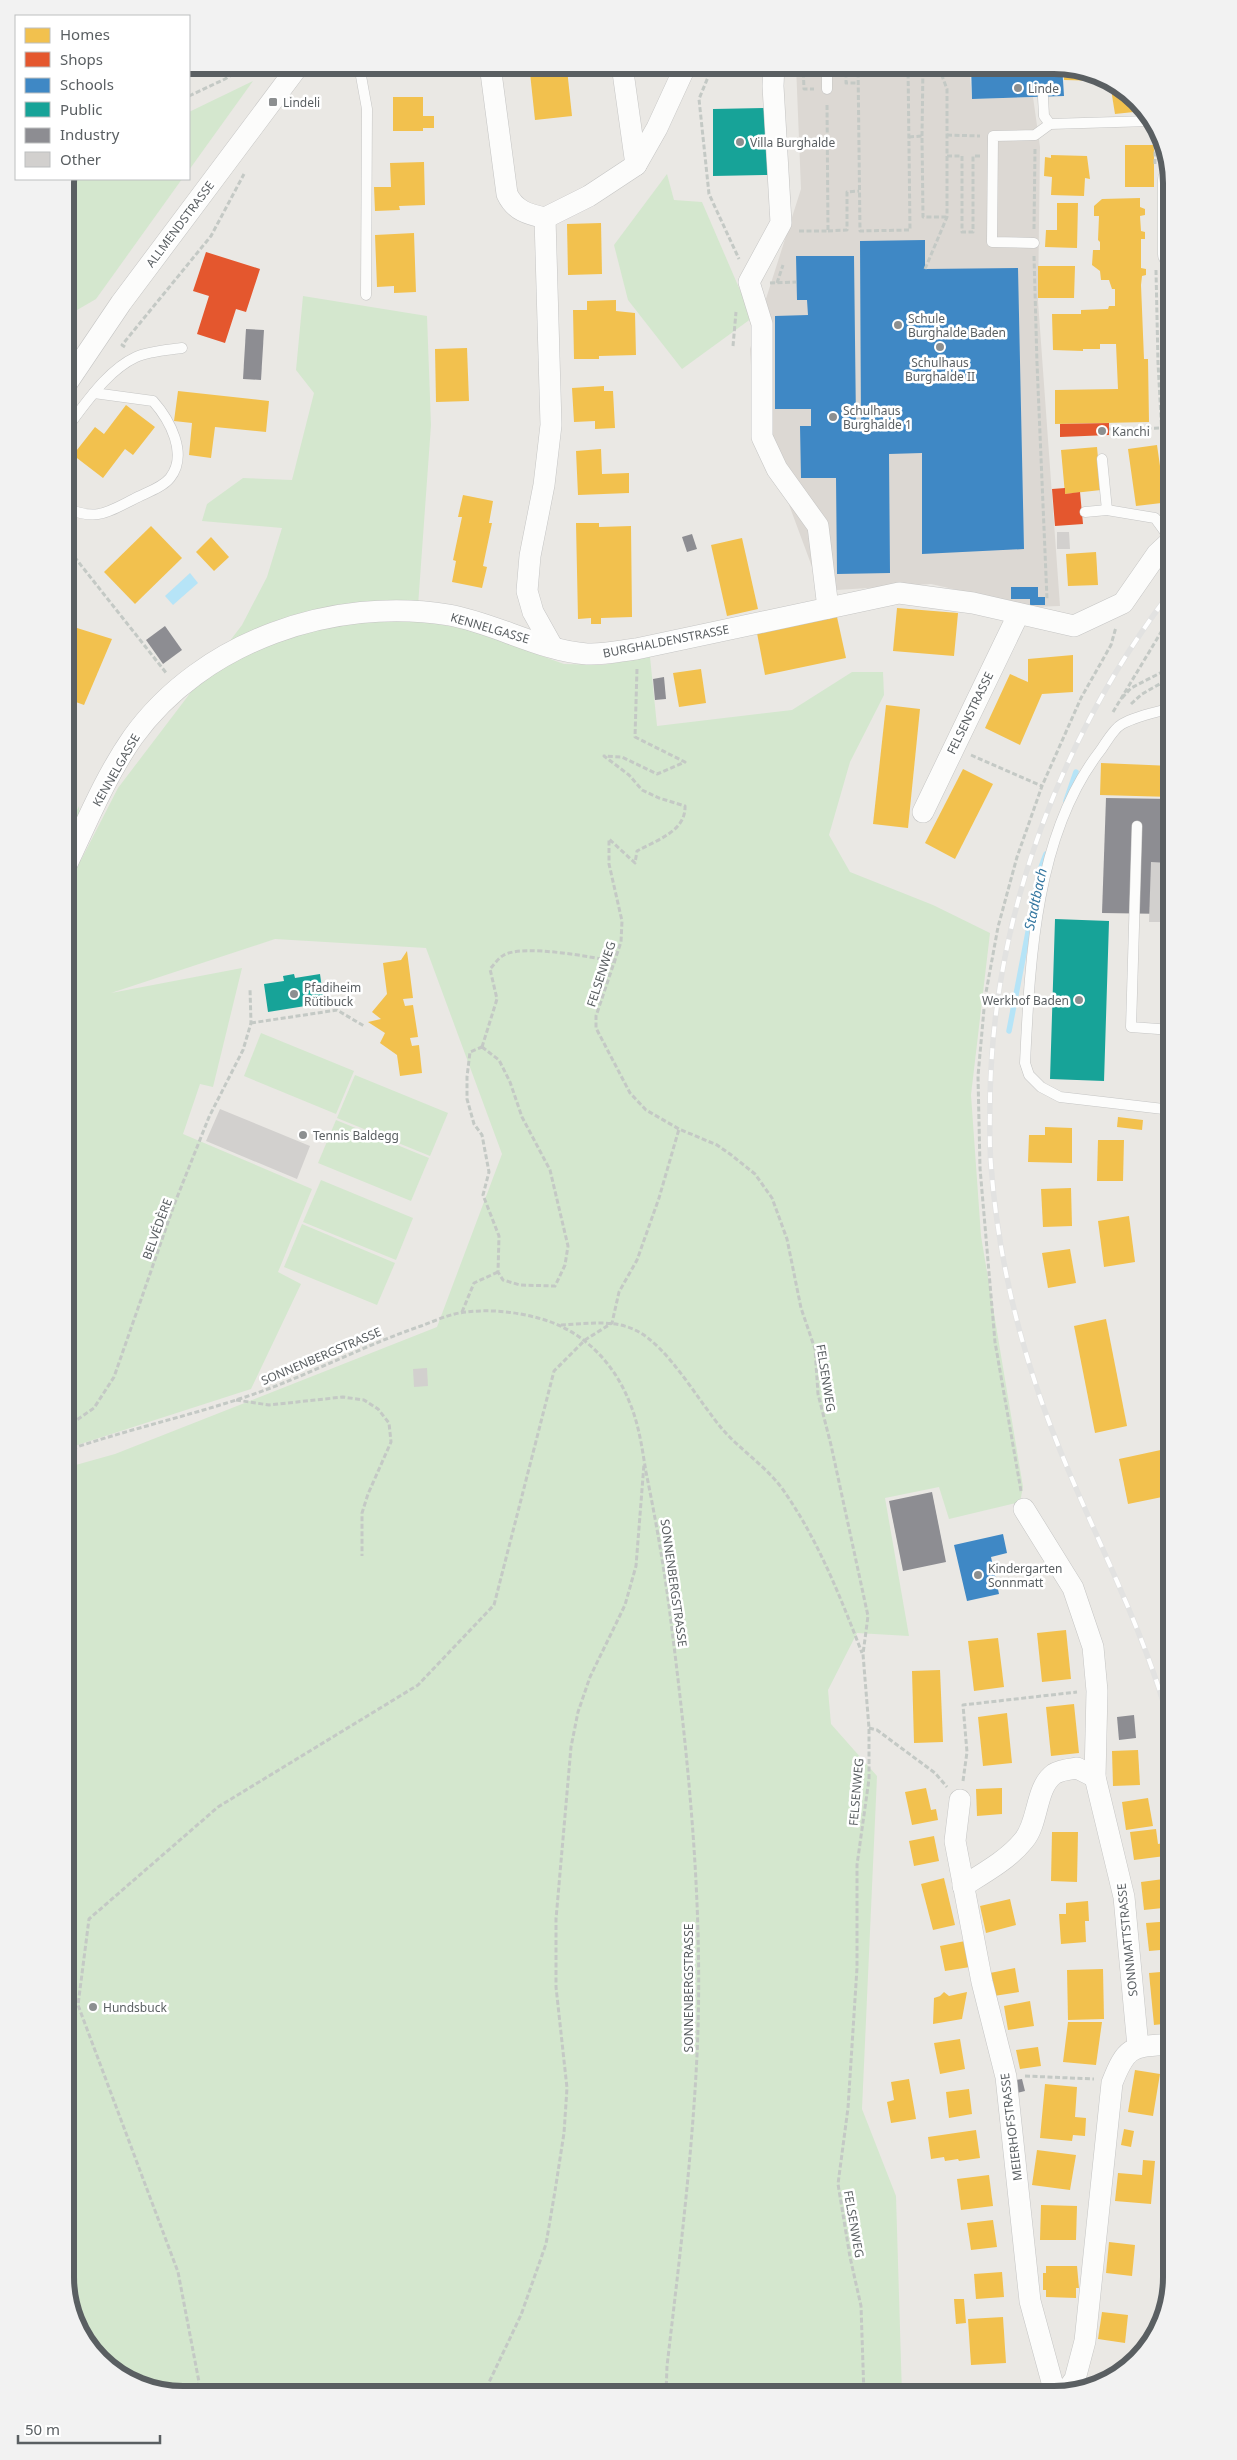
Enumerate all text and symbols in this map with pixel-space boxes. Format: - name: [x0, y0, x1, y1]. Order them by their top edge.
- legend: [15, 15, 190, 180]
- text: Homes: [60, 24, 110, 44]
- text: Shops: [60, 49, 103, 69]
- text: Schools: [60, 74, 114, 94]
- place label: Linde: [1028, 80, 1059, 97]
- marker: Linde: [1012, 82, 1024, 94]
- place label: Lindeli: [283, 94, 320, 111]
- marker: Lindeli: [267, 96, 279, 108]
- text: Public: [60, 99, 103, 119]
- text: Industry: [60, 124, 120, 144]
- place label: Villa Burghalde: [750, 134, 835, 151]
- marker: Villa Burghalde: [734, 136, 746, 148]
- text: Other: [60, 149, 101, 169]
- street label: ALLMENDSTRASSE: [142, 177, 218, 271]
- place label: Schule Burghalde Baden: [908, 310, 1006, 341]
- marker: Schule Burghalde Baden: [892, 319, 904, 331]
- marker: Schulhaus Burghalde II: [934, 341, 946, 353]
- place label: Schulhaus Burghalde II: [905, 354, 975, 385]
- place label: Schulhaus Burghalde 1: [843, 402, 912, 433]
- marker: Schulhaus Burghalde 1: [827, 411, 839, 423]
- place label: Kanchi: [1112, 423, 1150, 440]
- marker: Kanchi: [1096, 425, 1108, 437]
- street label: KENNELGASSE: [449, 609, 531, 647]
- street label: BURGHALDENSTRASSE: [601, 620, 731, 662]
- street label: FELSENSTRASSE: [943, 669, 997, 757]
- street label: KENNELGASSE: [88, 731, 144, 809]
- water label: Stadtbach: [1019, 866, 1051, 932]
- street label: FELSENWEG: [582, 939, 620, 1009]
- place label: Pfadiheim Rütibuck: [304, 979, 361, 1010]
- marker: Pfadiheim Rütibuck: [288, 988, 300, 1000]
- place label: Werkhof Baden: [982, 992, 1069, 1009]
- marker: Werkhof Baden: [1073, 994, 1085, 1006]
- place label: Tennis Baldegg: [313, 1127, 399, 1144]
- marker: Tennis Baldegg: [297, 1129, 309, 1141]
- street label: BELVÉDÈRE: [138, 1196, 176, 1262]
- street label: SONNENBERGSTRASSE: [258, 1323, 384, 1389]
- street label: FELSENWEG: [812, 1343, 840, 1413]
- street label: SONNENBERGSTRASSE: [657, 1518, 691, 1648]
- place label: Kindergarten Sonnmatt: [988, 1560, 1063, 1591]
- marker: Kindergarten Sonnmatt: [972, 1569, 984, 1581]
- street label: FELSENWEG: [845, 1757, 867, 1827]
- street label: SONNMATTSTRASSE: [1113, 1883, 1141, 1997]
- street label: SONNENBERGSTRASSE: [680, 1924, 697, 2052]
- place label: Hundsbuck: [103, 1999, 167, 2016]
- marker: Hundsbuck: [87, 2001, 99, 2013]
- street label: MEIERHOFSTRASSE: [996, 2072, 1026, 2182]
- street label: FELSENWEG: [840, 2189, 868, 2259]
- scale bar: [18, 2412, 160, 2444]
- text: 50 m: [25, 2419, 60, 2439]

